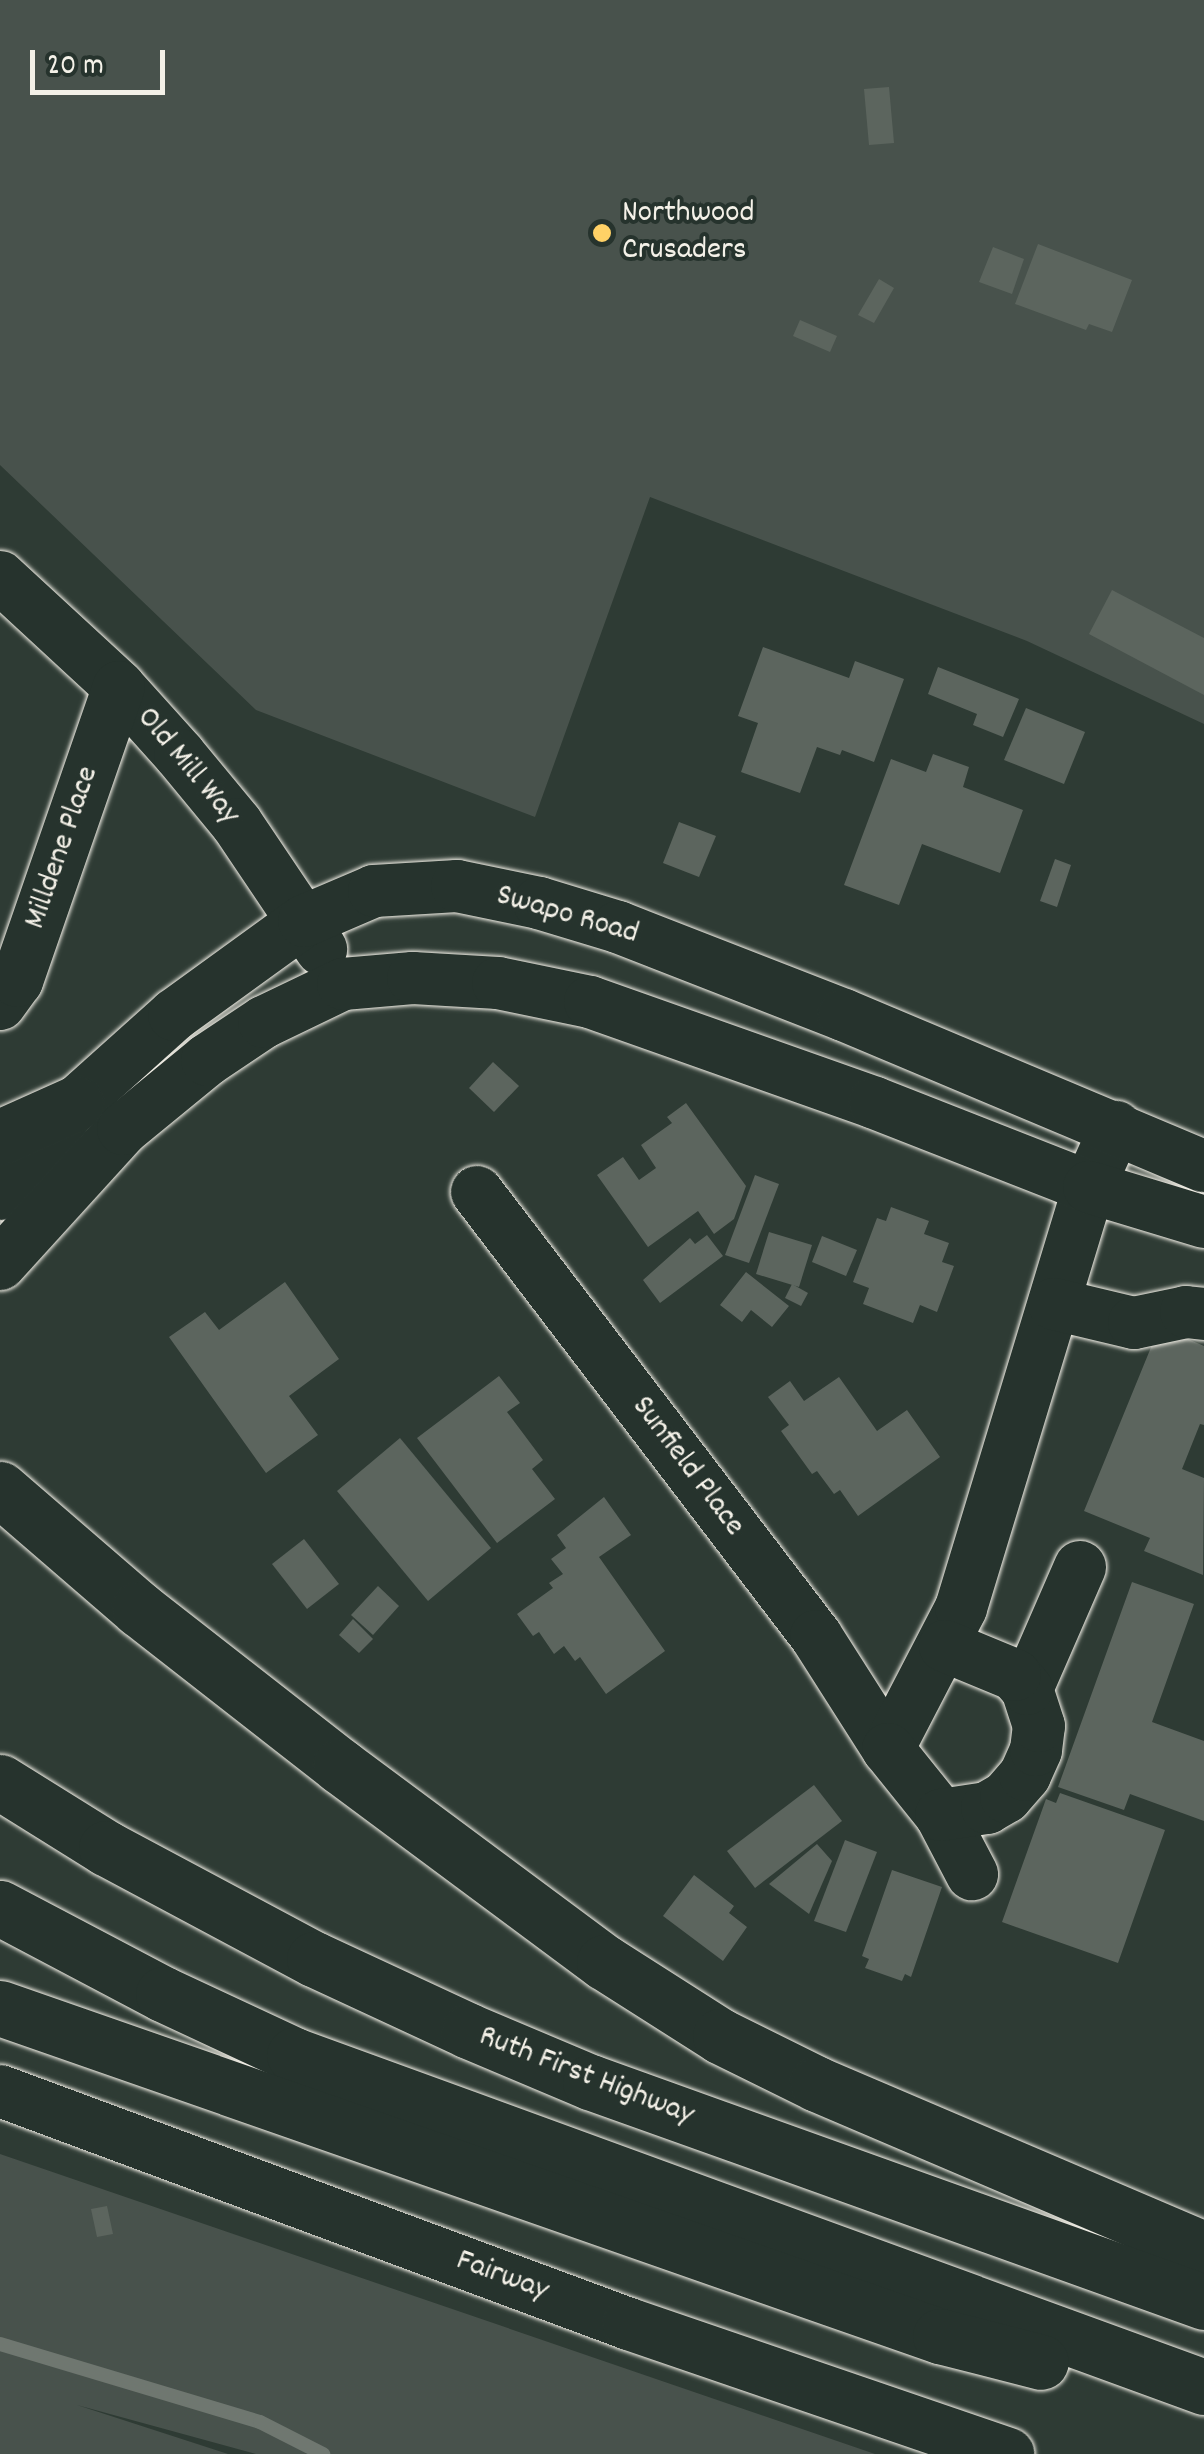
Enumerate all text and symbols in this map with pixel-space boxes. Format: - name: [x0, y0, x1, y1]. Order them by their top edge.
- scale bar: [35, 30, 170, 92]
- text: 20 m: [47, 46, 104, 89]
- place label: Northwood Crusaders: [622, 196, 754, 271]
- marker: Northwood Crusaders: [591, 222, 613, 244]
- street label: Old Mill Way: [127, 700, 247, 834]
- street label: Milldene Place: [17, 762, 109, 934]
- street label: Swapo Road: [492, 877, 642, 955]
- street label: Sunfield Place: [622, 1389, 752, 1545]
- street label: Ruth First Highway: [473, 2018, 699, 2136]
- street label: Fairway: [451, 2243, 553, 2311]

